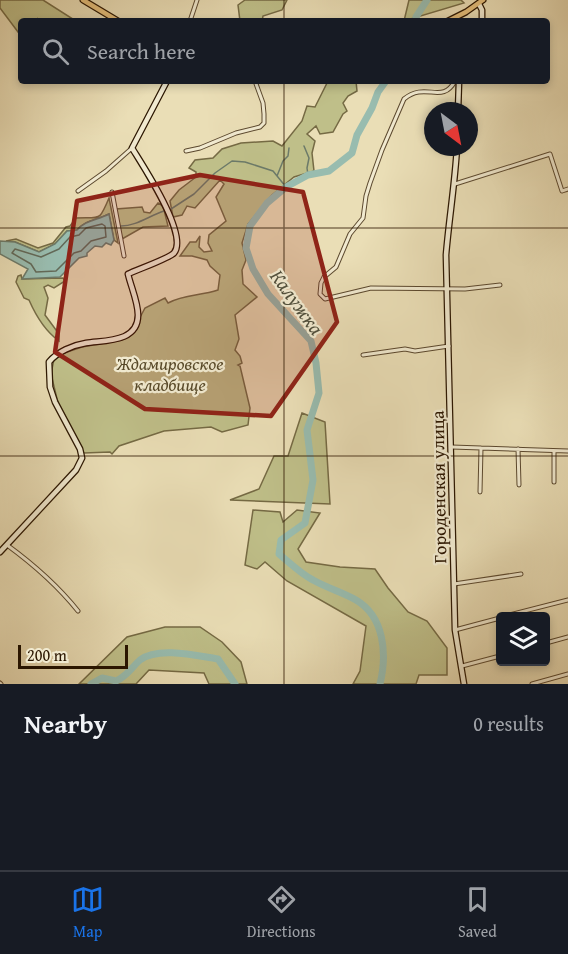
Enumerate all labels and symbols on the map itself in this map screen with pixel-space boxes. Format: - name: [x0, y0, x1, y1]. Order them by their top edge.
- north arrow: [424, 102, 478, 156]
- water label: Калужка: [264, 263, 332, 341]
- park label: Ждамировское кладбище: [116, 350, 223, 398]
- street label: Городенская улица: [424, 410, 453, 564]
- scale bar: [18, 642, 128, 670]

